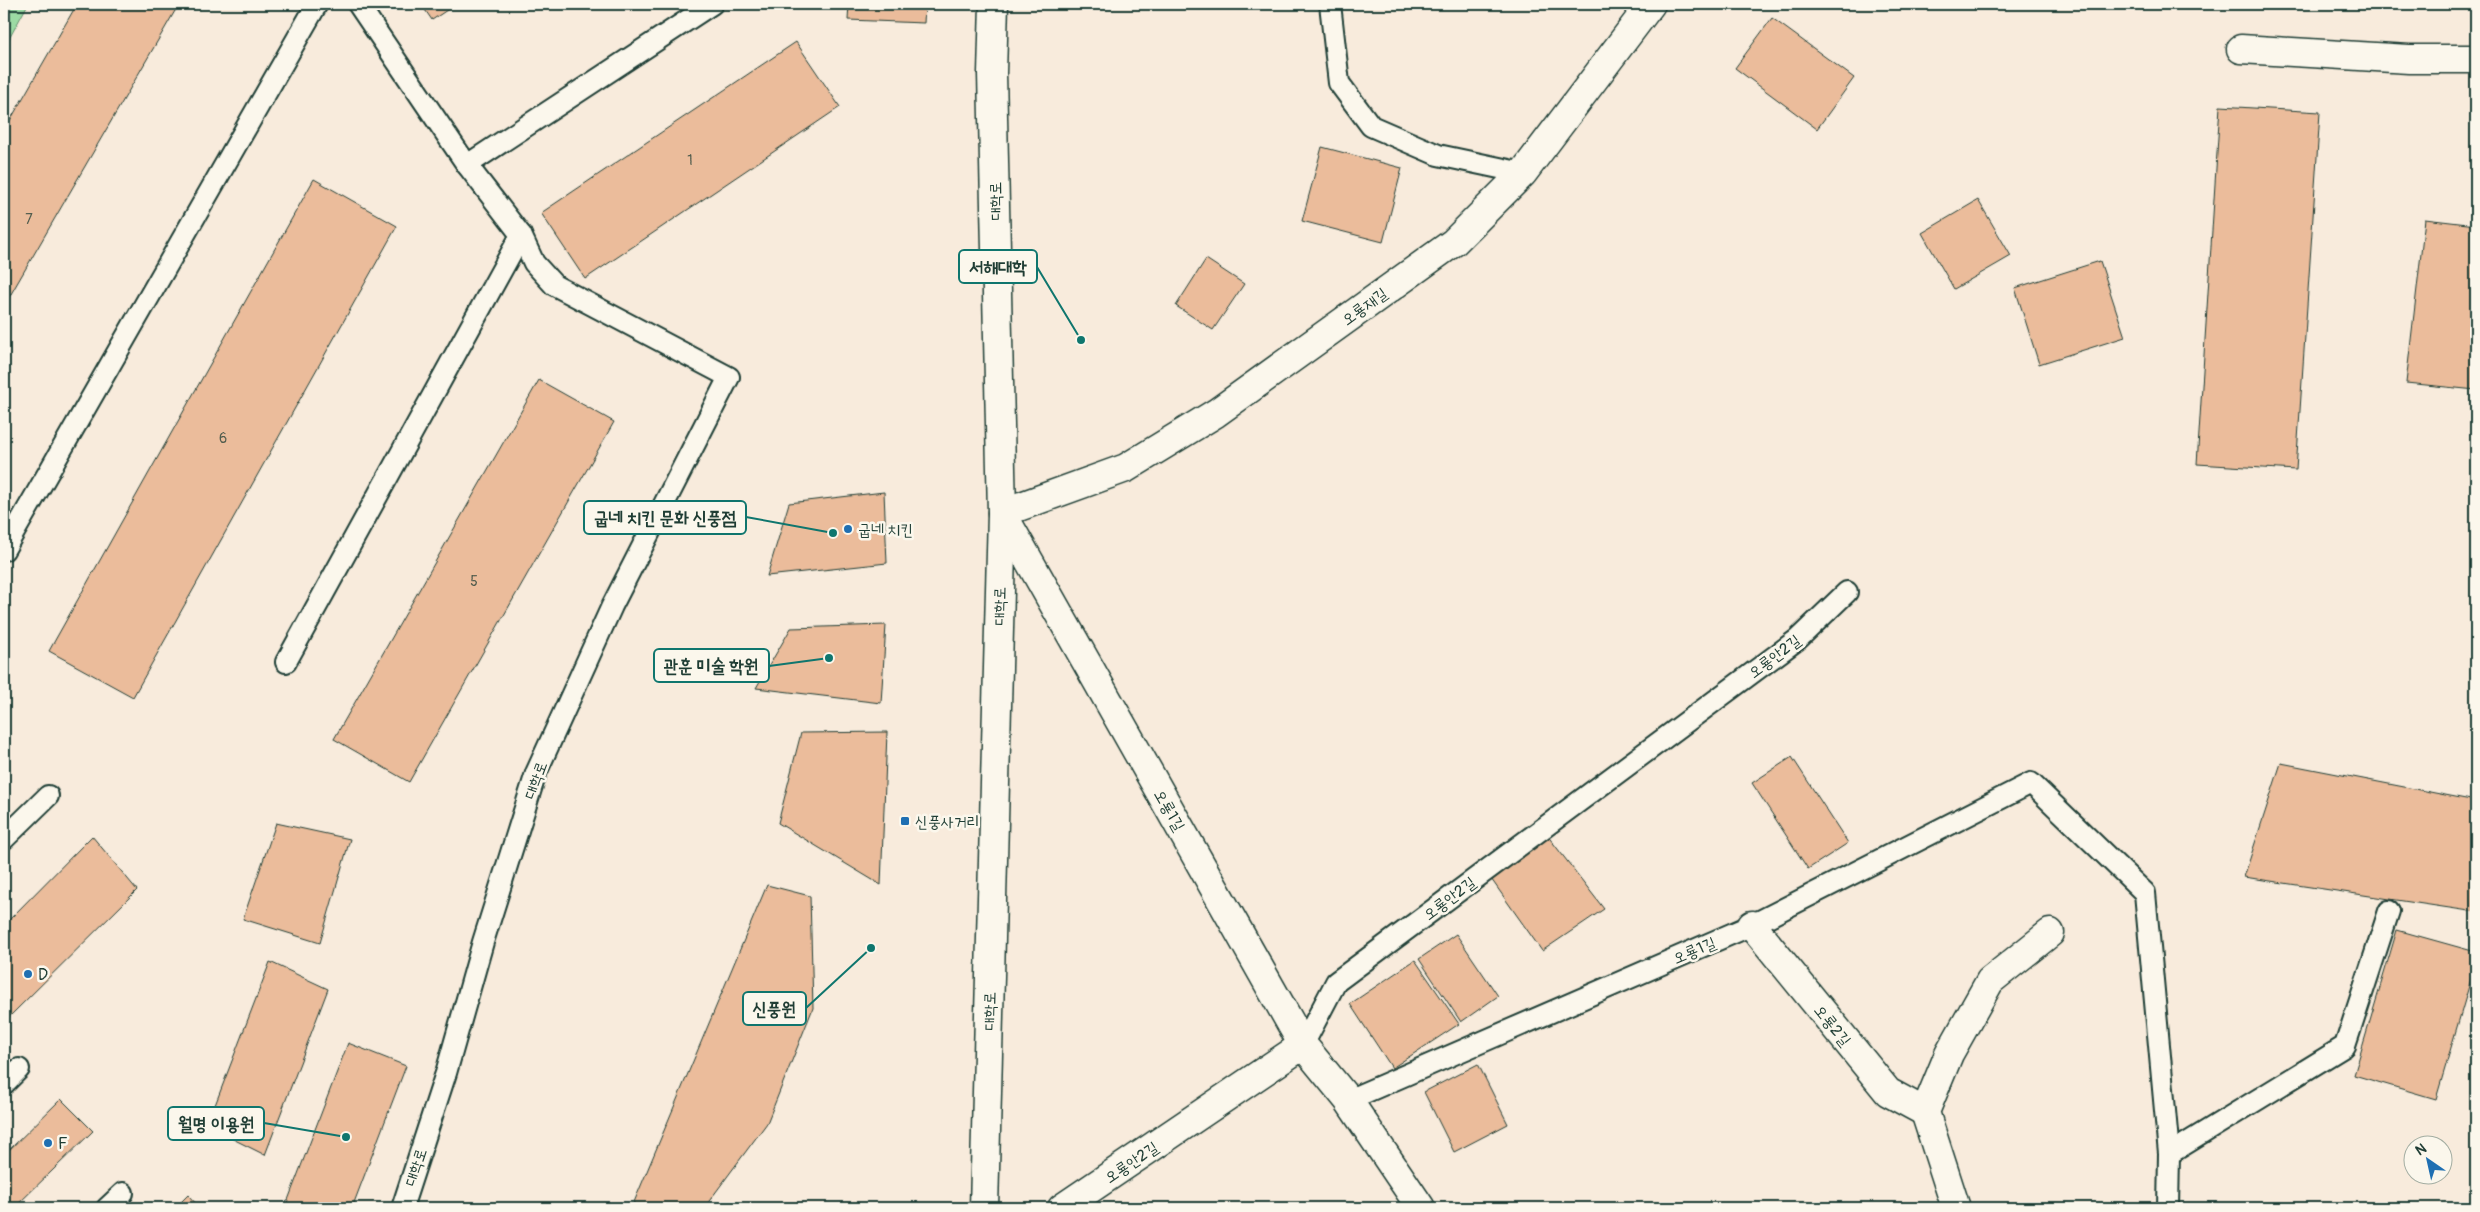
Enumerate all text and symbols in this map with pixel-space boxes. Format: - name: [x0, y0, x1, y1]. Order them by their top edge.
- house number: 1: [687, 152, 693, 169]
- street label: 대학로: [986, 181, 1006, 220]
- house number: 7: [25, 211, 33, 228]
- callout: 서해대학: [959, 250, 1037, 283]
- text: 서해대학: [969, 256, 1027, 279]
- street label: 오룡재길: [1338, 284, 1391, 330]
- house number: 6: [219, 430, 227, 447]
- callout: 굽네 치킨 문화 신풍점: [584, 501, 746, 534]
- text: 굽네 치킨 문화 신풍점: [594, 507, 737, 530]
- place label: 굽네 치킨: [858, 520, 913, 540]
- marker: 굽네 치킨: [842, 523, 854, 535]
- house number: 5: [470, 573, 478, 590]
- street label: 대학로: [990, 587, 1010, 626]
- street label: 오룡안2길: [1744, 631, 1805, 683]
- callout: 관훈 미술 학원: [654, 649, 769, 682]
- text: 관훈 미술 학원: [664, 655, 758, 678]
- street label: 대학로: [520, 759, 552, 802]
- street label: 오룡1길: [1149, 786, 1189, 835]
- place label: 신풍사거리: [915, 812, 979, 832]
- marker: 신풍사거리: [899, 815, 911, 827]
- street label: 오룡안2길: [1419, 873, 1480, 925]
- street label: 오룡1길: [1670, 933, 1719, 969]
- place label: D: [38, 965, 48, 985]
- marker: D: [22, 968, 34, 980]
- callout: 신풍원: [743, 992, 806, 1025]
- street label: 대학로: [980, 992, 1000, 1031]
- text: 신풍원: [752, 998, 796, 1021]
- street label: 오룡2길: [1809, 1001, 1855, 1051]
- callout: 월명 이용원: [168, 1107, 264, 1140]
- text: 월명 이용원: [178, 1113, 254, 1136]
- place label: F: [58, 1134, 68, 1154]
- north arrow: [2402, 1134, 2452, 1184]
- marker: F: [42, 1137, 54, 1149]
- street label: 오룡안2길: [1101, 1138, 1162, 1188]
- text: N: [2412, 1140, 2430, 1159]
- street label: 대학로: [400, 1146, 431, 1189]

